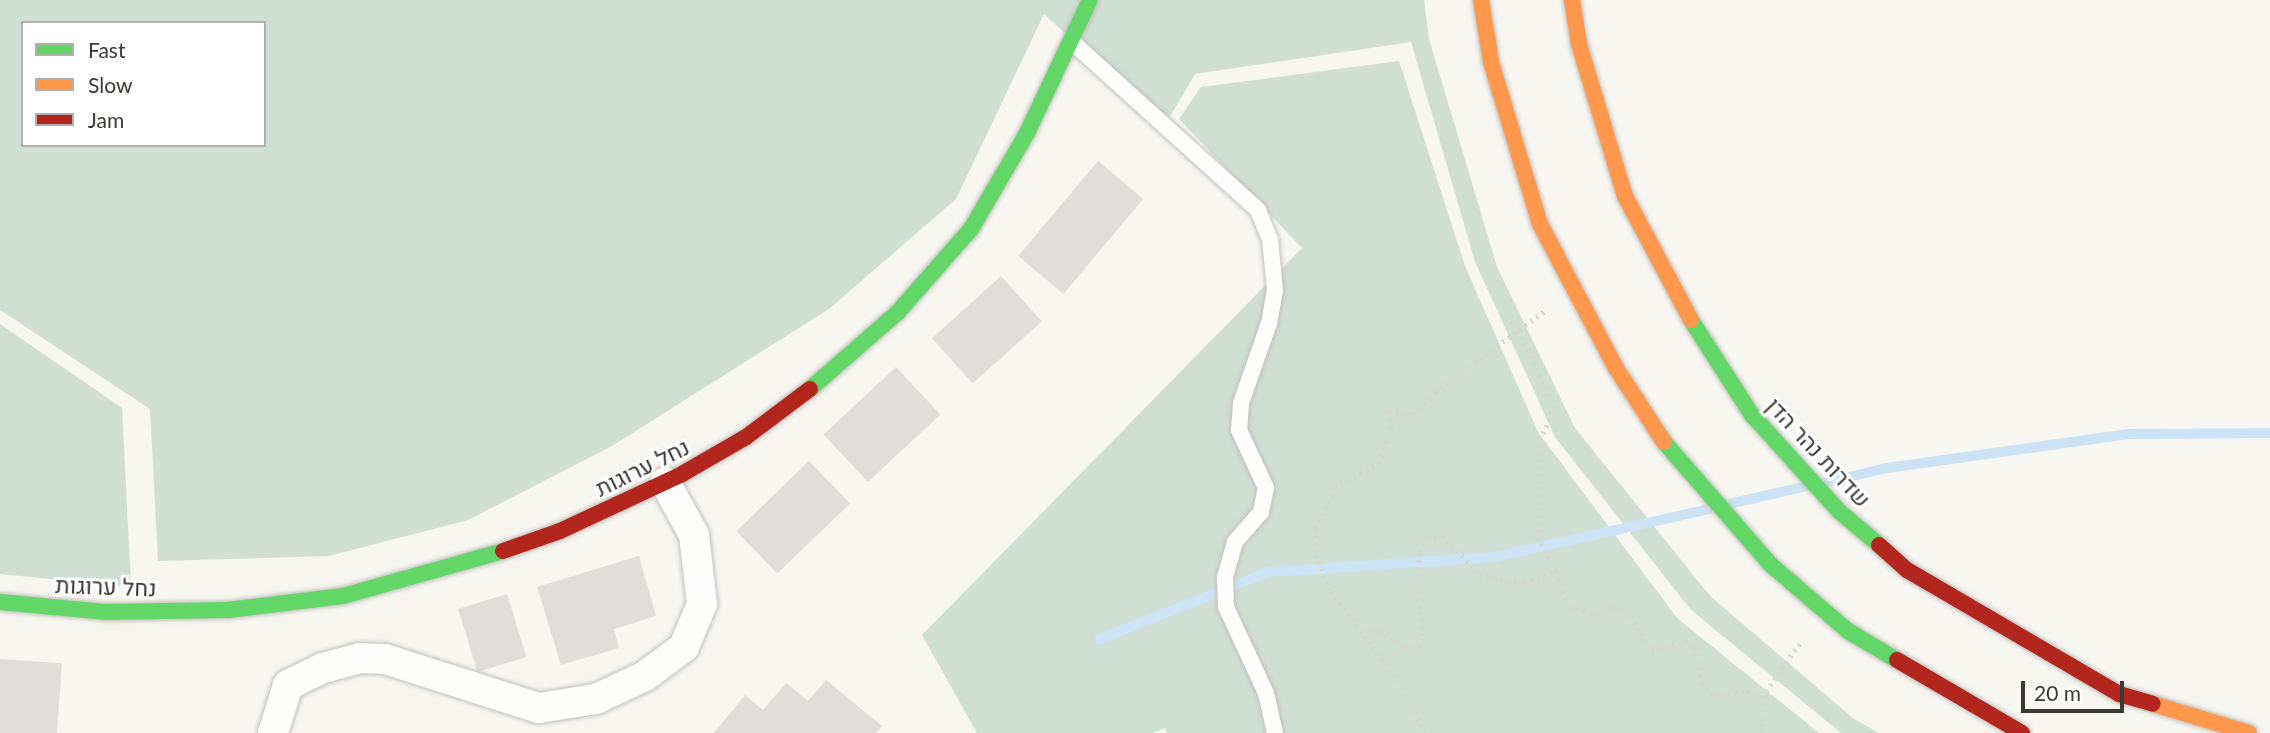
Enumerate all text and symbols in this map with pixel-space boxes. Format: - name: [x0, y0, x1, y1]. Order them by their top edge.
- legend: [21, 21, 266, 147]
- text: Fast: [88, 37, 125, 62]
- text: Slow: [88, 72, 132, 97]
- text: Jam: [88, 107, 124, 132]
- street label: שדרות נהר הדן: [1761, 391, 1877, 513]
- street label: נחל ערוגות: [590, 432, 694, 502]
- street label: נחל ערוגות: [55, 570, 157, 602]
- scale bar: [2025, 666, 2128, 710]
- text: 20 m: [2034, 680, 2081, 705]

